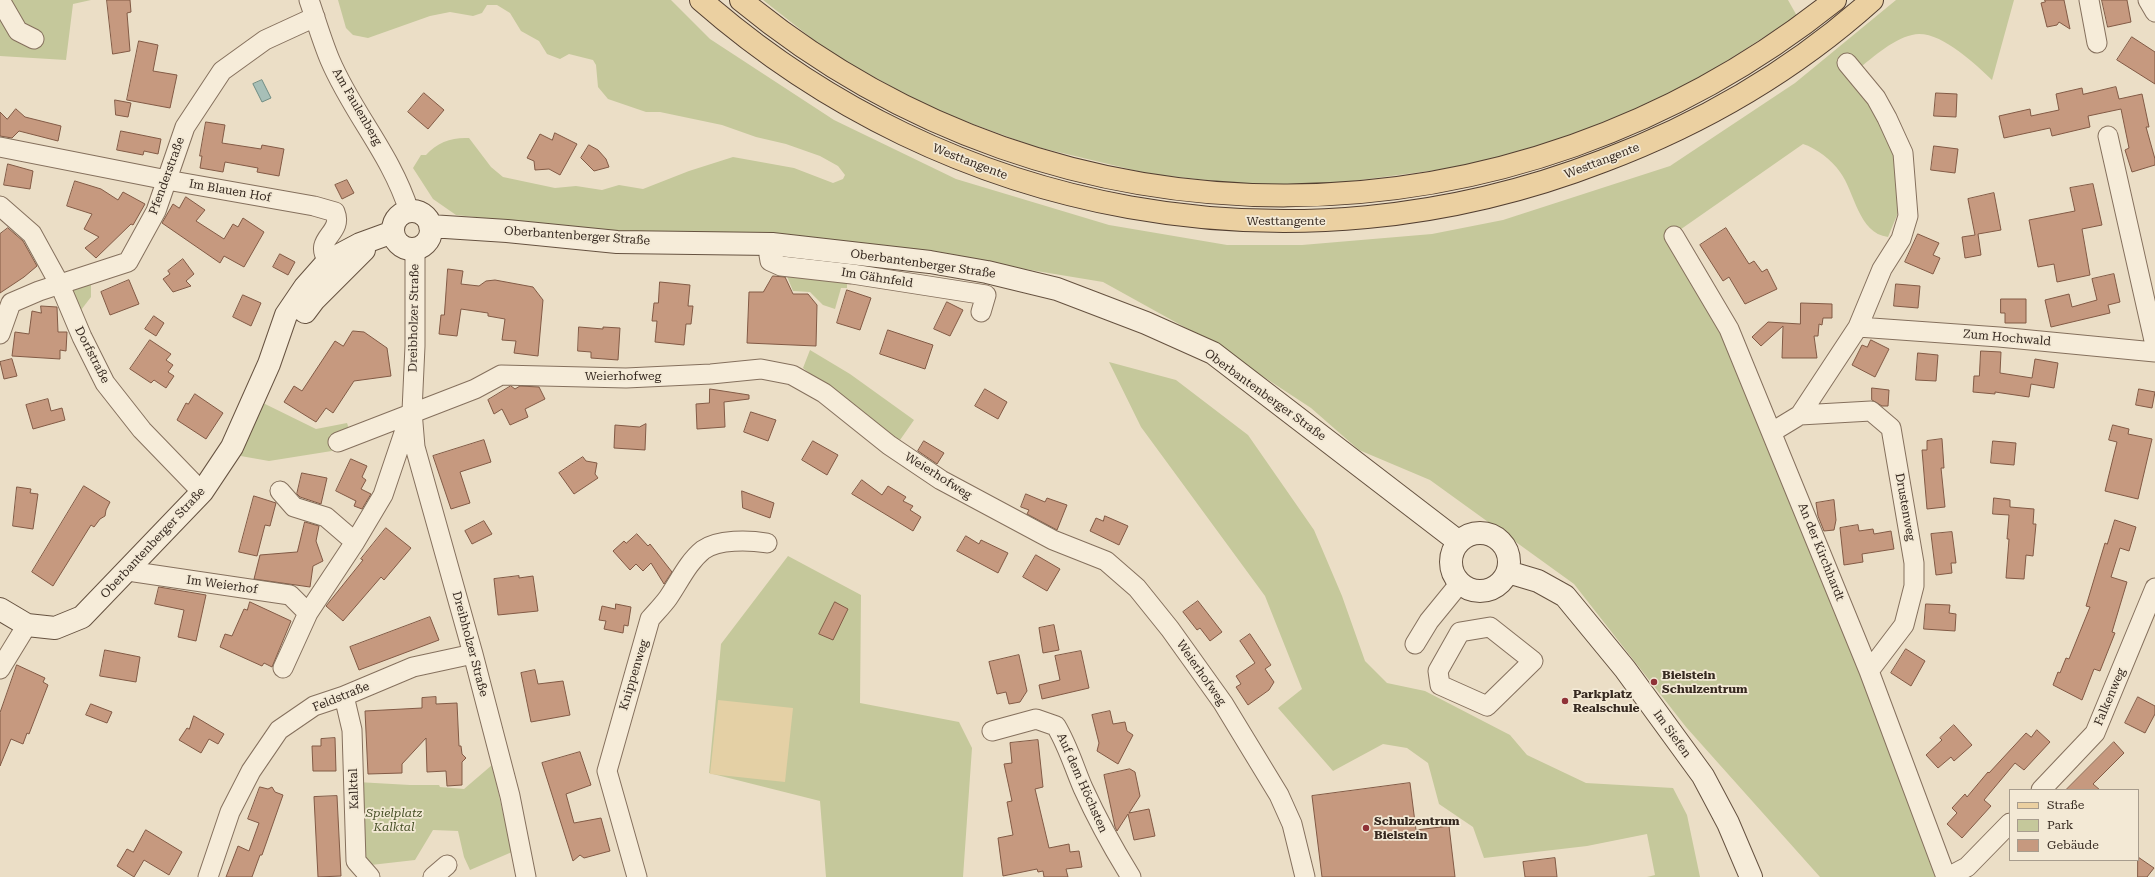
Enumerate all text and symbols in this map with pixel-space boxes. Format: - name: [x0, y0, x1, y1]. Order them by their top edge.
- street label: Am Faulenberg: [329, 66, 385, 148]
- street label: Pfenderstraße: [146, 135, 188, 217]
- street label: Westtangente: [1563, 140, 1641, 182]
- street label: Westtangente: [931, 141, 1009, 183]
- street label: Im Blauen Hof: [188, 177, 272, 205]
- street label: Westtangente: [1246, 214, 1326, 228]
- street label: Oberbantenberger Straße: [503, 224, 651, 248]
- street label: Oberbantenberger Straße: [849, 247, 997, 281]
- street label: Dreibholzer Straße: [406, 264, 422, 372]
- street label: Im Gähnfeld: [840, 265, 914, 291]
- street label: Dorfstraße: [72, 324, 112, 386]
- street label: Zum Hochwald: [1962, 327, 2052, 349]
- street label: Oberbantenberger Straße: [1201, 346, 1329, 444]
- street label: Weierhofweg: [585, 369, 661, 383]
- street label: Weierhofweg: [902, 450, 974, 502]
- street label: Drustenweg: [1892, 472, 1918, 542]
- street label: Oberbantenberger Straße: [98, 484, 208, 602]
- street label: An der Kirchhardt: [1795, 501, 1847, 603]
- street label: Im Weierhof: [185, 573, 259, 597]
- street label: Dreibholzer Straße: [449, 590, 491, 698]
- street label: Weierhofweg: [1173, 637, 1229, 709]
- street label: Knippenweg: [616, 638, 652, 712]
- street label: Falkenweg: [2091, 666, 2129, 728]
- place label: Bielstein Schulzentrum: [1662, 668, 1748, 696]
- marker: Bielstein Schulzentrum: [1649, 677, 1659, 687]
- street label: Feldstraße: [310, 679, 372, 715]
- place label: Parkplatz Realschule: [1573, 687, 1640, 715]
- marker: Parkplatz Realschule: [1560, 696, 1570, 706]
- street label: Im Siefen: [1650, 707, 1694, 761]
- street label: Auf dem Höchsten: [1054, 731, 1110, 835]
- street label: Kalktal: [346, 768, 362, 810]
- legend: [2009, 789, 2139, 861]
- text: Straße: [2047, 798, 2084, 812]
- park label: Spielplatz Kalktal: [366, 806, 422, 834]
- place label: Schulzentrum Bielstein: [1374, 814, 1460, 842]
- text: Park: [2047, 818, 2073, 832]
- marker: Schulzentrum Bielstein: [1361, 823, 1371, 833]
- text: Gebäude: [2047, 838, 2099, 852]

